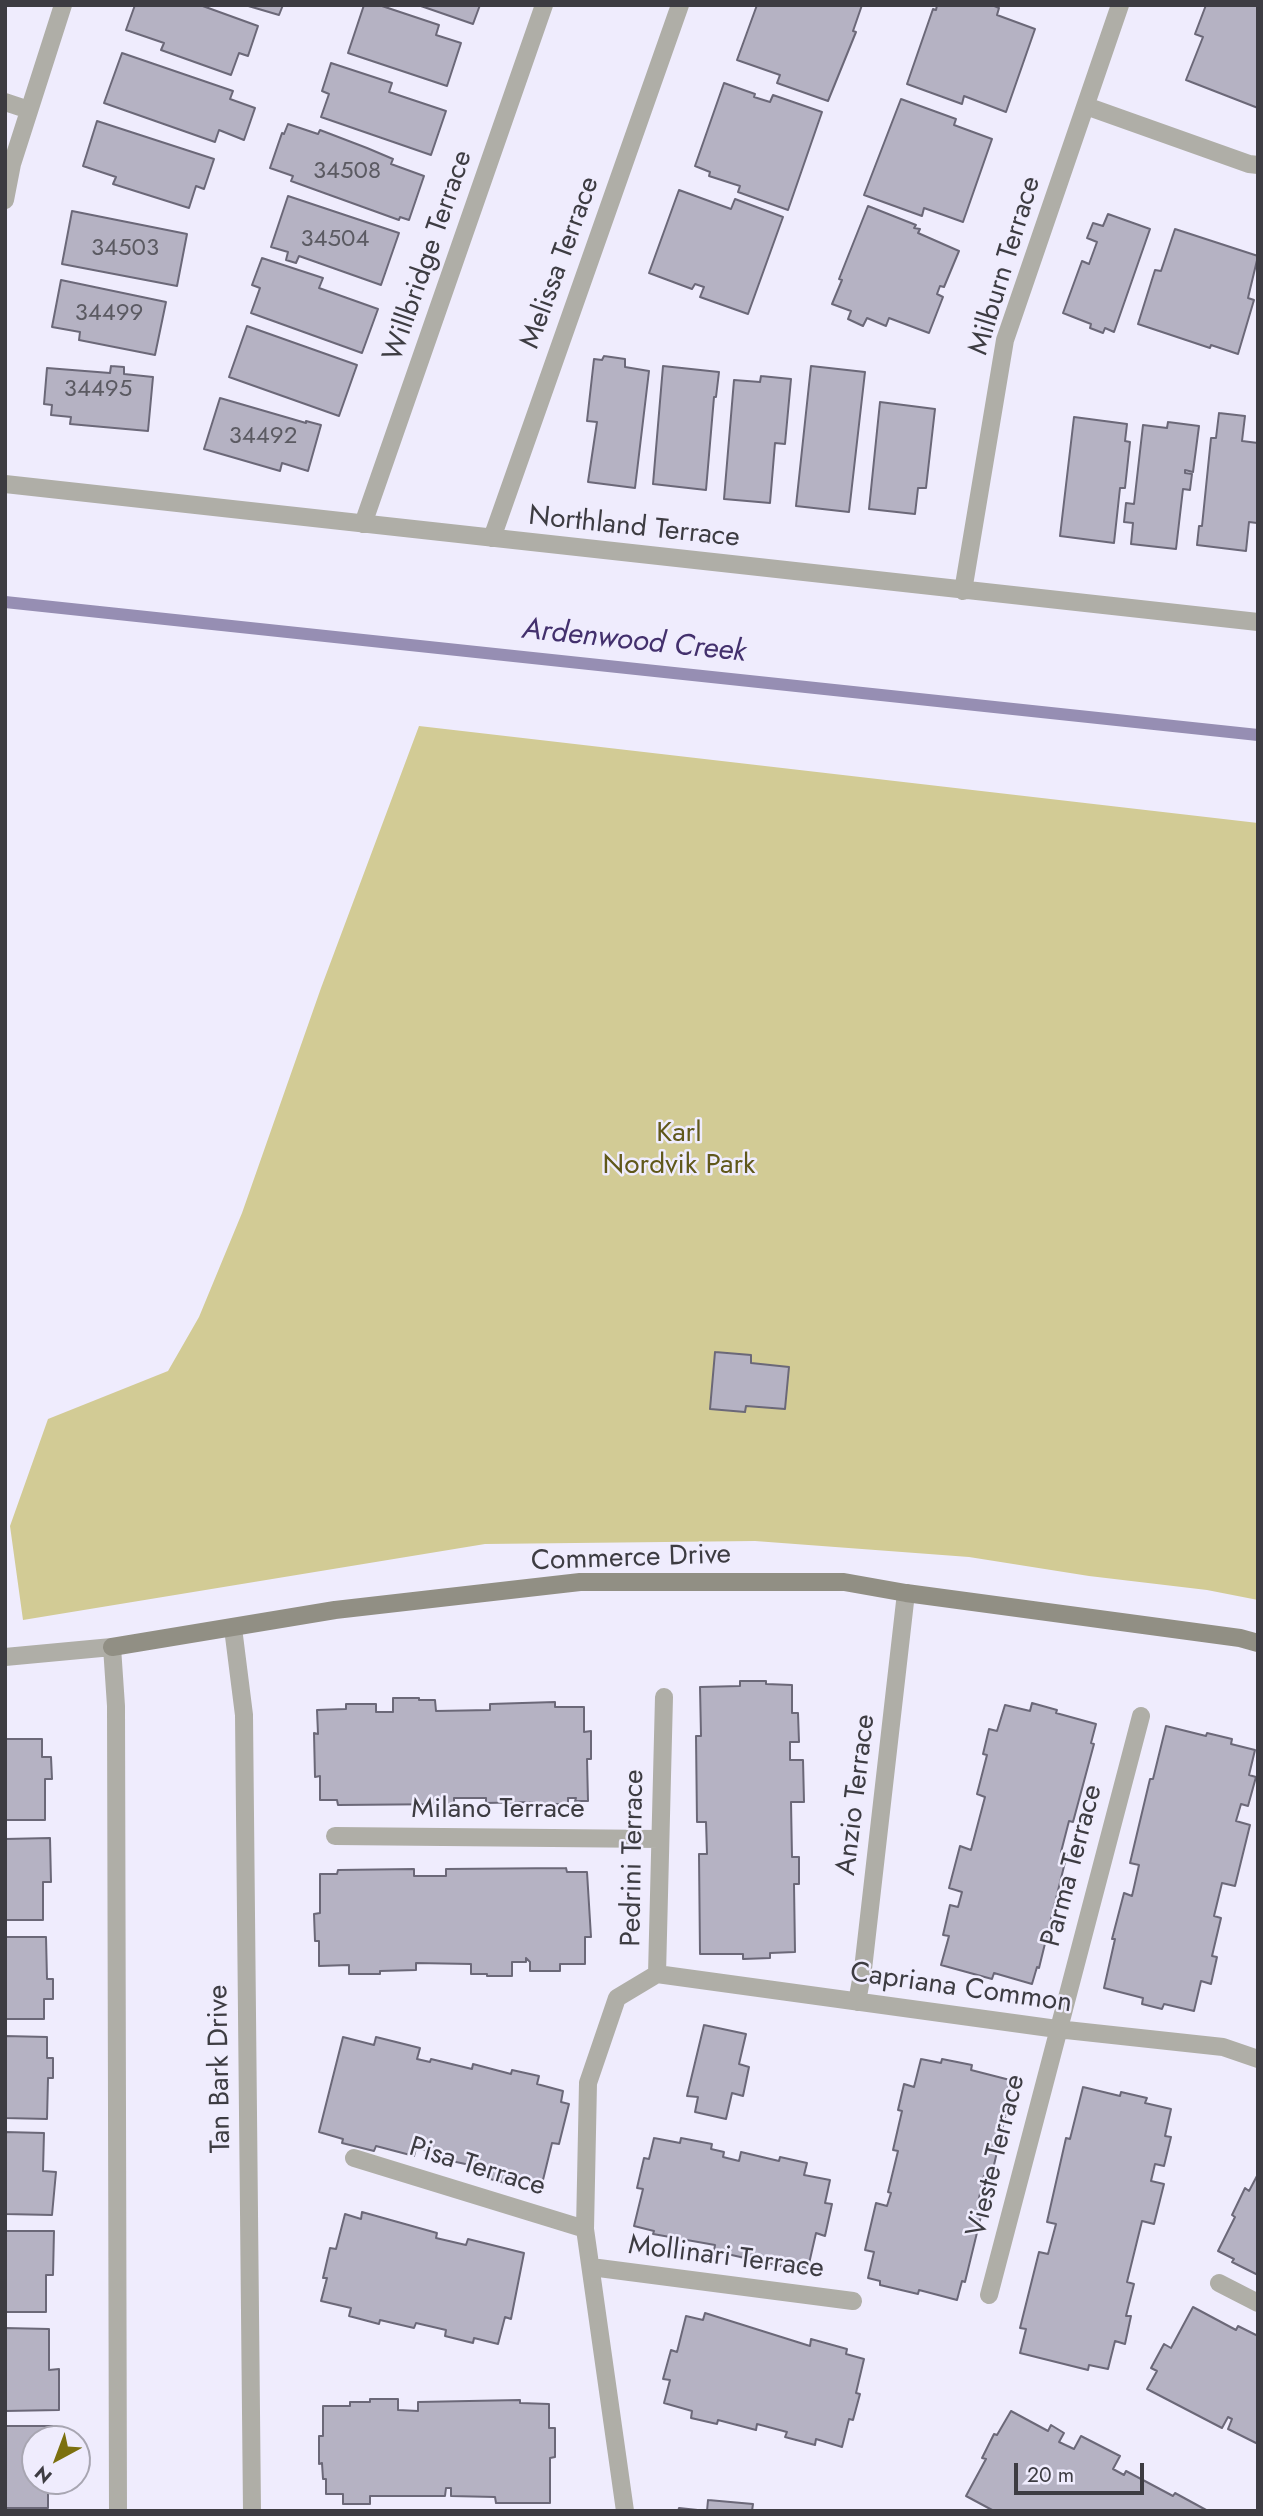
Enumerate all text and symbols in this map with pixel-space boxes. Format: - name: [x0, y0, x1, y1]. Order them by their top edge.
- street label: Willbridge Terrace: [377, 146, 481, 366]
- house number: 34508: [313, 158, 381, 186]
- street label: Melissa Terrace: [514, 173, 608, 353]
- street label: Milburn Terrace: [963, 173, 1049, 359]
- house number: 34504: [300, 226, 370, 254]
- house number: 34503: [91, 235, 159, 263]
- house number: 34499: [75, 300, 143, 328]
- house number: 34495: [64, 376, 132, 404]
- house number: 34492: [229, 423, 297, 451]
- street label: Northland Terrace: [527, 500, 741, 556]
- water label: Ardenwood Creek: [520, 612, 748, 672]
- park label: Karl Nordvik Park: [603, 1117, 755, 1183]
- street label: Commerce Drive: [530, 1539, 732, 1579]
- street label: Anzio Terrace: [830, 1712, 884, 1878]
- street label: Pedrini Terrace: [616, 1769, 652, 1947]
- street label: Parma Terrace: [1035, 1781, 1111, 1951]
- street label: Milano Terrace: [411, 1793, 585, 1827]
- street label: Capriana Common: [848, 1957, 1074, 2021]
- street label: Tan Bark Drive: [203, 1984, 239, 2154]
- street label: Vieste Terrace: [961, 2071, 1033, 2241]
- street label: Pisa Terrace: [405, 2131, 549, 2205]
- street label: Mollinari Terrace: [626, 2229, 826, 2287]
- north arrow: [21, 2425, 91, 2495]
- scale bar: [1018, 2450, 1148, 2494]
- text: N: [29, 2460, 58, 2490]
- text: 20 m: [1027, 2460, 1074, 2490]

